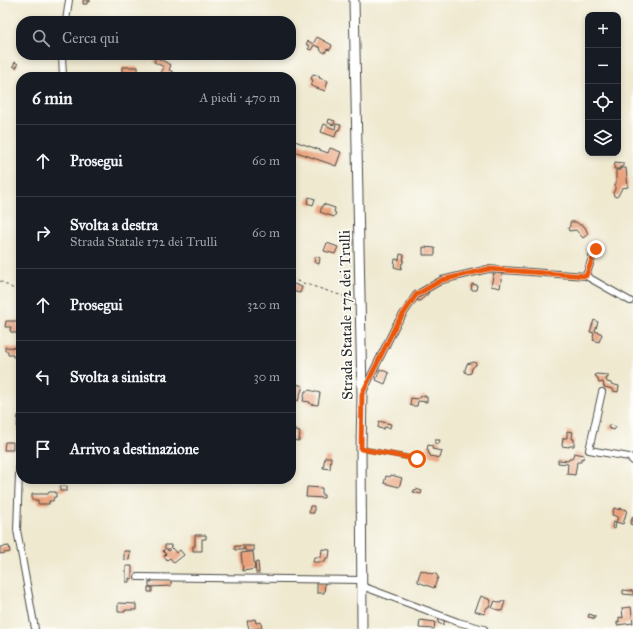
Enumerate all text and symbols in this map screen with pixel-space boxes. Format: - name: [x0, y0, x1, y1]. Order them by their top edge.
- map controls: [585, 12, 621, 156]
- button: +: [585, 12, 621, 48]
- search box: [16, 16, 296, 60]
- icon: search: [30, 27, 52, 49]
- text: Cerca qui: [62, 29, 119, 47]
- button: −: [585, 48, 621, 84]
- button: locate: [585, 84, 621, 120]
- text: 6 min: [32, 88, 73, 109]
- text: A piedi · 470 m: [200, 90, 280, 106]
- button: layers: [585, 120, 621, 156]
- icon: ahead: [32, 150, 54, 172]
- text: Prosegui: [70, 152, 123, 170]
- text: 60 m: [252, 153, 280, 169]
- text: Svolta a destra: [70, 216, 158, 234]
- icon: right: [32, 222, 54, 244]
- text: 60 m: [252, 225, 280, 241]
- street label: Strada Statale 172 dei Trulli: [336, 230, 356, 400]
- text: Strada Statale 172 dei Trulli: [70, 234, 217, 250]
- route end: [587, 240, 605, 258]
- icon: ahead: [32, 294, 54, 316]
- text: Prosegui: [70, 296, 123, 314]
- text: 320 m: [247, 297, 280, 313]
- icon: left: [32, 366, 54, 388]
- text: Svolta a sinistra: [70, 368, 166, 386]
- text: 30 m: [254, 369, 280, 385]
- icon: arrive: [32, 438, 54, 460]
- text: Arrivo a destinazione: [70, 440, 199, 458]
- route start: [408, 450, 426, 468]

